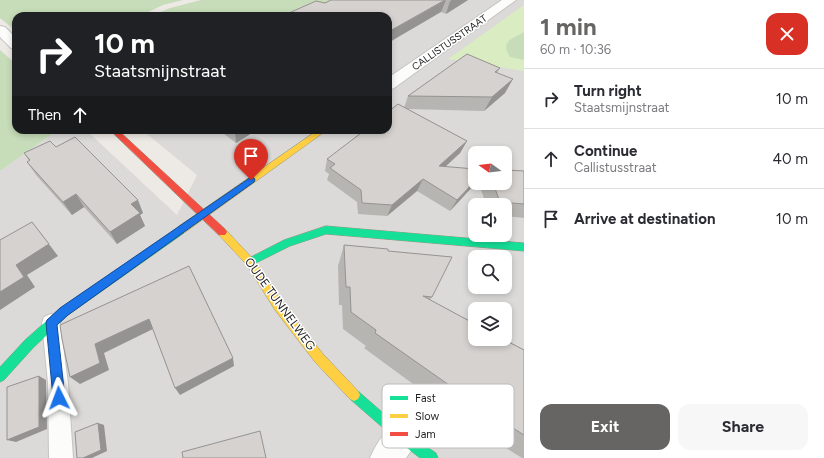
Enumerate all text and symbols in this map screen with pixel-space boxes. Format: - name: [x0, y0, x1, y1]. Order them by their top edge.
- street label: CALLISTUSSTRAAT: [409, 11, 490, 73]
- text: 1 min: [540, 12, 597, 41]
- button: close: [766, 13, 808, 55]
- text: 10 m: [94, 26, 155, 60]
- icon: right: [28, 28, 80, 80]
- text: 60 m · 10:36: [540, 42, 611, 57]
- text: Staatsmijnstraat: [94, 60, 226, 82]
- text: Turn right: [574, 82, 642, 100]
- icon: right: [540, 88, 562, 110]
- text: 10 m: [776, 90, 808, 108]
- text: Staatsmijnstraat: [574, 100, 669, 115]
- icon: ahead: [69, 104, 91, 126]
- text: Then: [28, 106, 61, 124]
- pin: [234, 139, 268, 180]
- text: Continue: [574, 142, 637, 160]
- icon: arrive: [240, 145, 262, 167]
- north arrow: [468, 146, 512, 190]
- map controls: [468, 146, 512, 346]
- icon: ahead: [540, 148, 562, 170]
- text: 40 m: [773, 150, 808, 168]
- text: Callistusstraat: [574, 160, 657, 175]
- button: sound: [468, 198, 512, 242]
- icon: arrive: [540, 208, 562, 230]
- text: Arrive at destination: [574, 210, 715, 228]
- text: 10 m: [776, 210, 808, 228]
- button: search: [468, 250, 512, 294]
- street label: OUDE TUNNELWEG: [242, 255, 318, 353]
- button: layers: [468, 302, 512, 346]
- position arrow: [38, 377, 80, 419]
- legend: [382, 384, 514, 448]
- text: Fast: [415, 392, 436, 405]
- button: Exit: [540, 404, 670, 450]
- button: Share: [678, 404, 808, 450]
- text: Slow: [415, 410, 439, 423]
- text: Jam: [415, 428, 436, 441]

